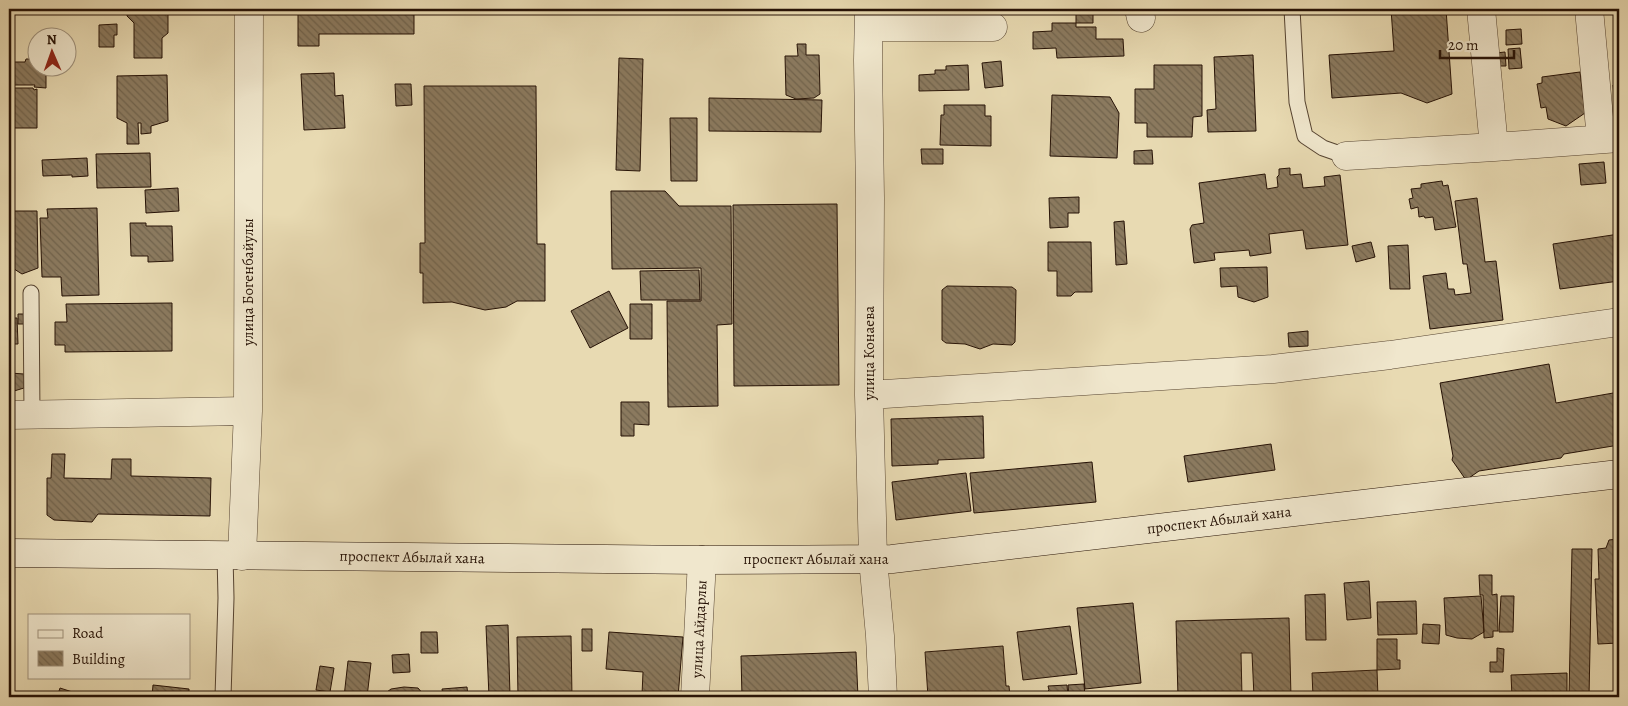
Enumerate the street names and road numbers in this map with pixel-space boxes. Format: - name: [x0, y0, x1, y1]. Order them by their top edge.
- street label: улица Богенбайулы: [238, 218, 258, 347]
- street label: улица Конаева: [859, 306, 879, 401]
- street label: проспект Абылай хана: [1146, 501, 1293, 539]
- street label: проспект Абылай хана: [339, 546, 485, 568]
- street label: проспект Абылай хана: [743, 549, 889, 569]
- street label: улица Айдарлы: [686, 579, 712, 680]

